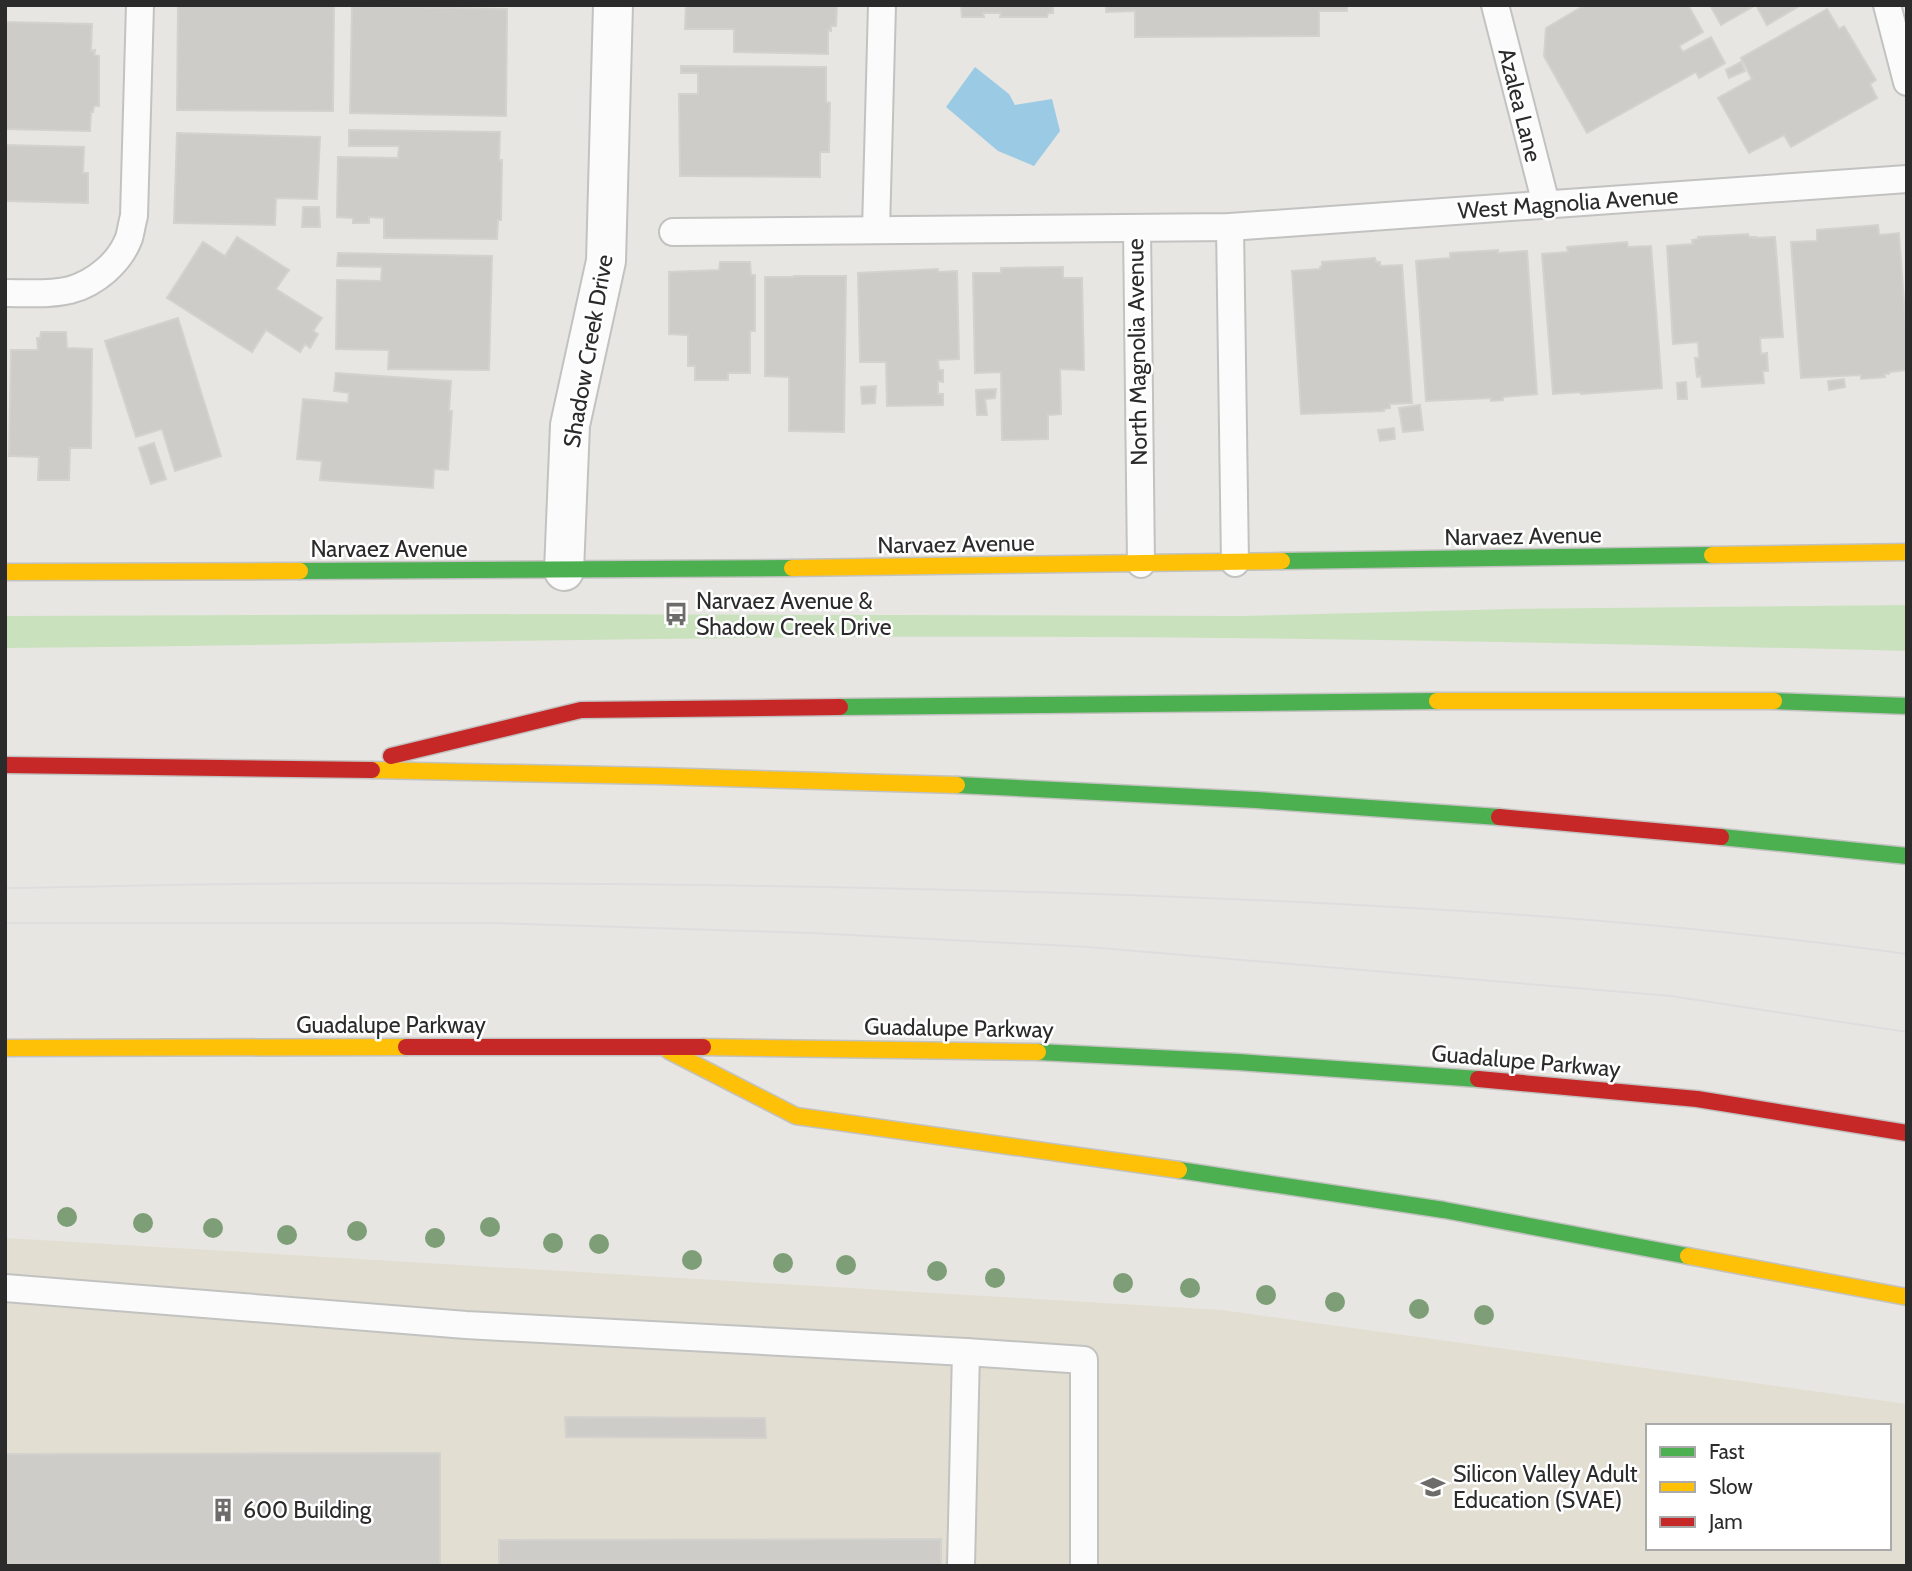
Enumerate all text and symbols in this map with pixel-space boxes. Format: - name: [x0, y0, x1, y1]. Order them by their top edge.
- street label: Azalea Lane: [1492, 45, 1548, 165]
- street label: West Magnolia Avenue: [1457, 181, 1679, 225]
- street label: North Magnolia Avenue: [1121, 238, 1153, 466]
- street label: Shadow Creek Drive: [557, 252, 619, 450]
- street label: Narvaez Avenue: [1444, 521, 1602, 551]
- street label: Narvaez Avenue: [877, 529, 1035, 559]
- street label: Narvaez Avenue: [310, 535, 468, 563]
- place label: Narvaez Avenue & Shadow Creek Drive: [696, 587, 892, 641]
- bus stop icon: Narvaez Avenue & Shadow Creek Drive: [662, 600, 690, 628]
- street label: Guadalupe Parkway: [296, 1011, 486, 1039]
- street label: Guadalupe Parkway: [864, 1012, 1054, 1044]
- street label: Guadalupe Parkway: [1430, 1039, 1622, 1083]
- legend: [1646, 1424, 1891, 1550]
- text: Fast: [1709, 1439, 1745, 1464]
- place label: Silicon Valley Adult Education (SVAE): [1453, 1460, 1638, 1514]
- school or university icon: Silicon Valley Adult Education (SVAE): [1419, 1473, 1447, 1501]
- text: Slow: [1709, 1474, 1753, 1499]
- building icon: 600 Building: [209, 1496, 237, 1524]
- place label: 600 Building: [243, 1496, 372, 1524]
- text: Jam: [1708, 1509, 1743, 1534]

